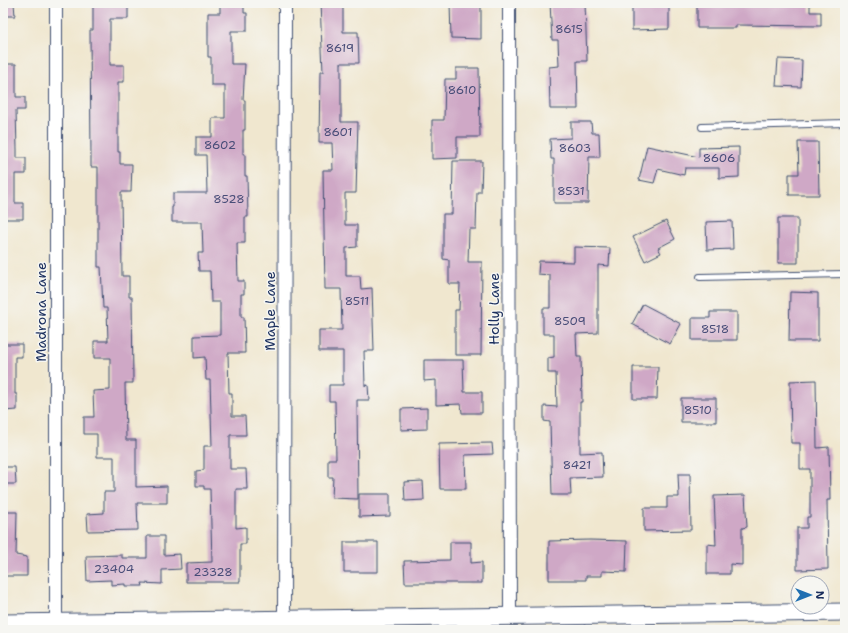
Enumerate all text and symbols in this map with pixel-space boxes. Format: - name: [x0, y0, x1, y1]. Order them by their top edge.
- house number: 8615: [555, 21, 583, 37]
- house number: 8619: [326, 40, 354, 56]
- house number: 8610: [448, 82, 476, 98]
- house number: 8601: [323, 124, 353, 140]
- house number: 8602: [204, 137, 236, 153]
- house number: 8603: [559, 140, 591, 156]
- house number: 8606: [703, 150, 735, 166]
- house number: 8531: [557, 183, 585, 199]
- house number: 8528: [213, 191, 245, 207]
- street label: Madrona Lane: [32, 262, 50, 362]
- street label: Maple Lane: [261, 271, 279, 351]
- street label: Holly Lane: [485, 273, 503, 345]
- house number: 8511: [345, 293, 369, 309]
- house number: 8509: [554, 313, 586, 329]
- house number: 8518: [701, 321, 729, 337]
- house number: 8510: [684, 402, 712, 418]
- house number: 8421: [563, 457, 591, 473]
- house number: 23404: [94, 561, 134, 577]
- house number: 23328: [193, 564, 233, 580]
- north arrow: [790, 575, 830, 615]
- text: N: [812, 591, 827, 600]

